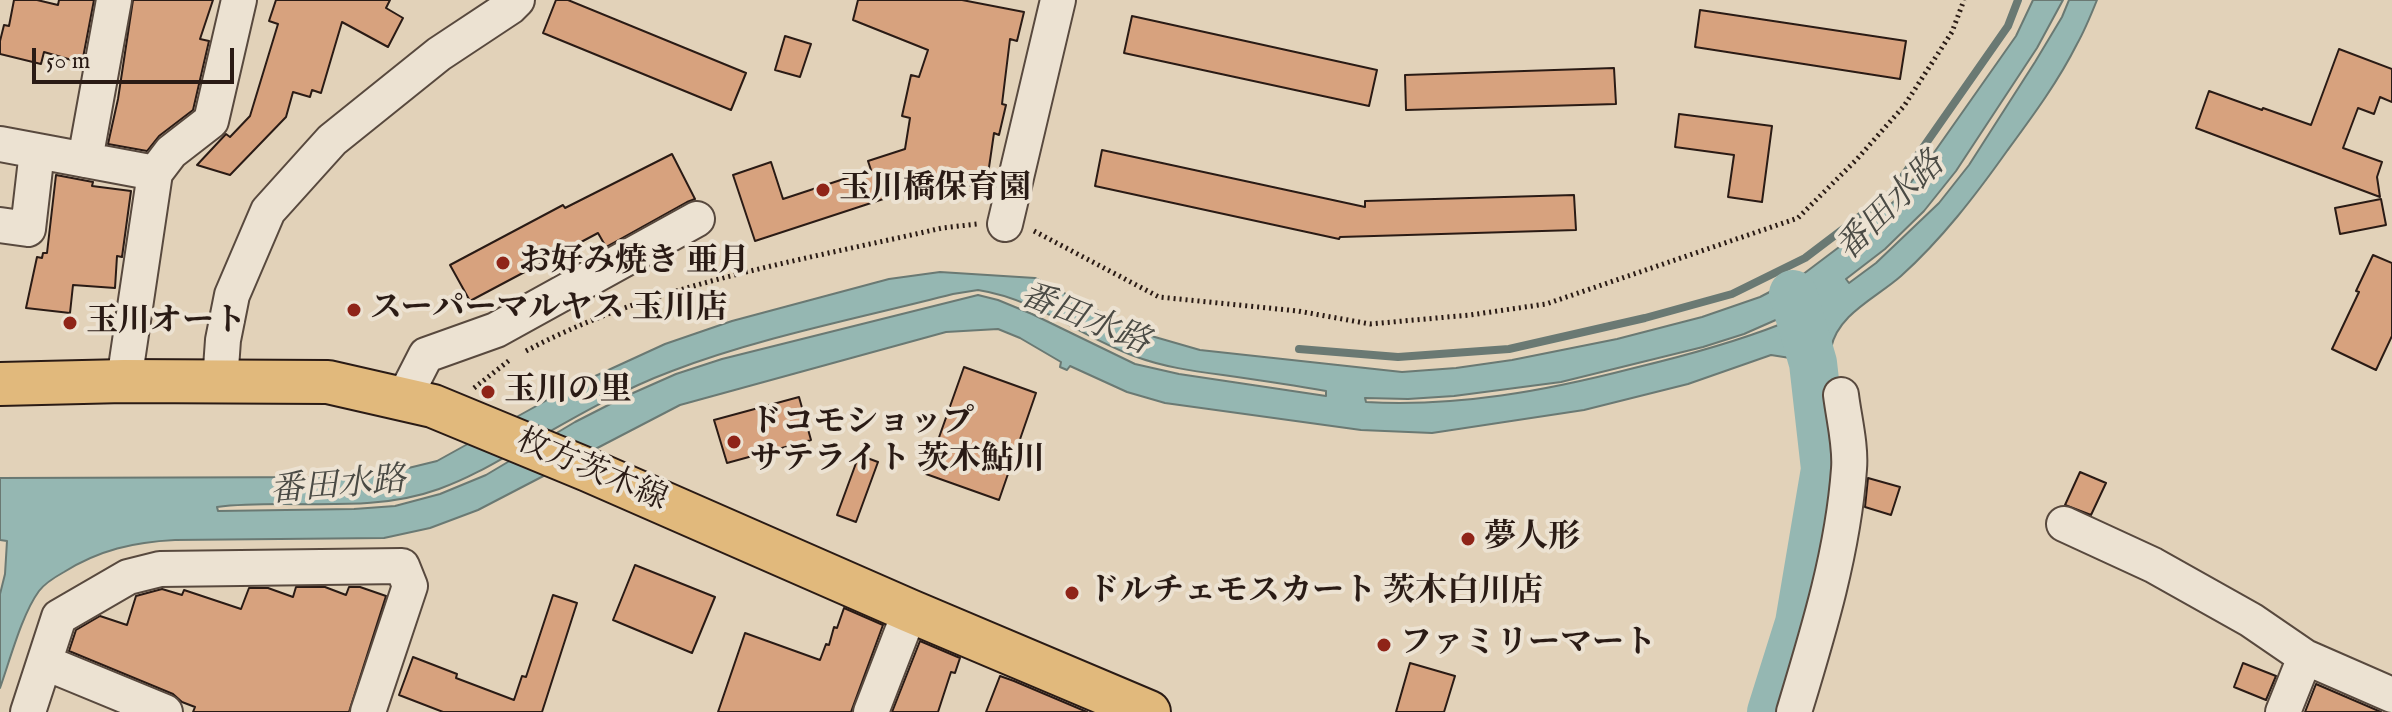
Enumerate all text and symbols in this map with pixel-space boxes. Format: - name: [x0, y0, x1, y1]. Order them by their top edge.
- scale bar: [36, 32, 238, 82]
- text: 50 m: [46, 46, 90, 77]
- water label: 番田水路: [1829, 145, 1955, 271]
- place label: 玉川橋保育園: [839, 171, 1031, 209]
- marker: 玉川橋保育園: [814, 181, 832, 199]
- place label: お好み焼き 亜月: [519, 244, 750, 282]
- marker: お好み焼き 亜月: [494, 254, 512, 272]
- water label: 番田水路: [1013, 277, 1155, 365]
- place label: スーパーマルヤス 玉川店: [370, 291, 727, 329]
- marker: スーパーマルヤス 玉川店: [345, 301, 363, 319]
- place label: 玉川オート: [86, 304, 246, 342]
- marker: 玉川オート: [61, 314, 79, 332]
- place label: 玉川の里: [504, 373, 632, 411]
- marker: 玉川の里: [479, 383, 497, 401]
- place label: ドコモショップ サテライト 茨木鮎川: [750, 405, 1045, 480]
- street label: 枚方茨木線: [510, 423, 672, 521]
- marker: ドコモショップ サテライト 茨木鮎川: [725, 433, 743, 451]
- water label: 番田水路: [268, 462, 408, 514]
- place label: 夢人形: [1484, 520, 1580, 558]
- marker: 夢人形: [1459, 530, 1477, 548]
- place label: ドルチェモスカート 茨木白川店: [1088, 574, 1543, 612]
- marker: ドルチェモスカート 茨木白川店: [1063, 584, 1081, 602]
- place label: ファミリーマート: [1400, 626, 1656, 664]
- marker: ファミリーマート: [1375, 636, 1393, 654]

